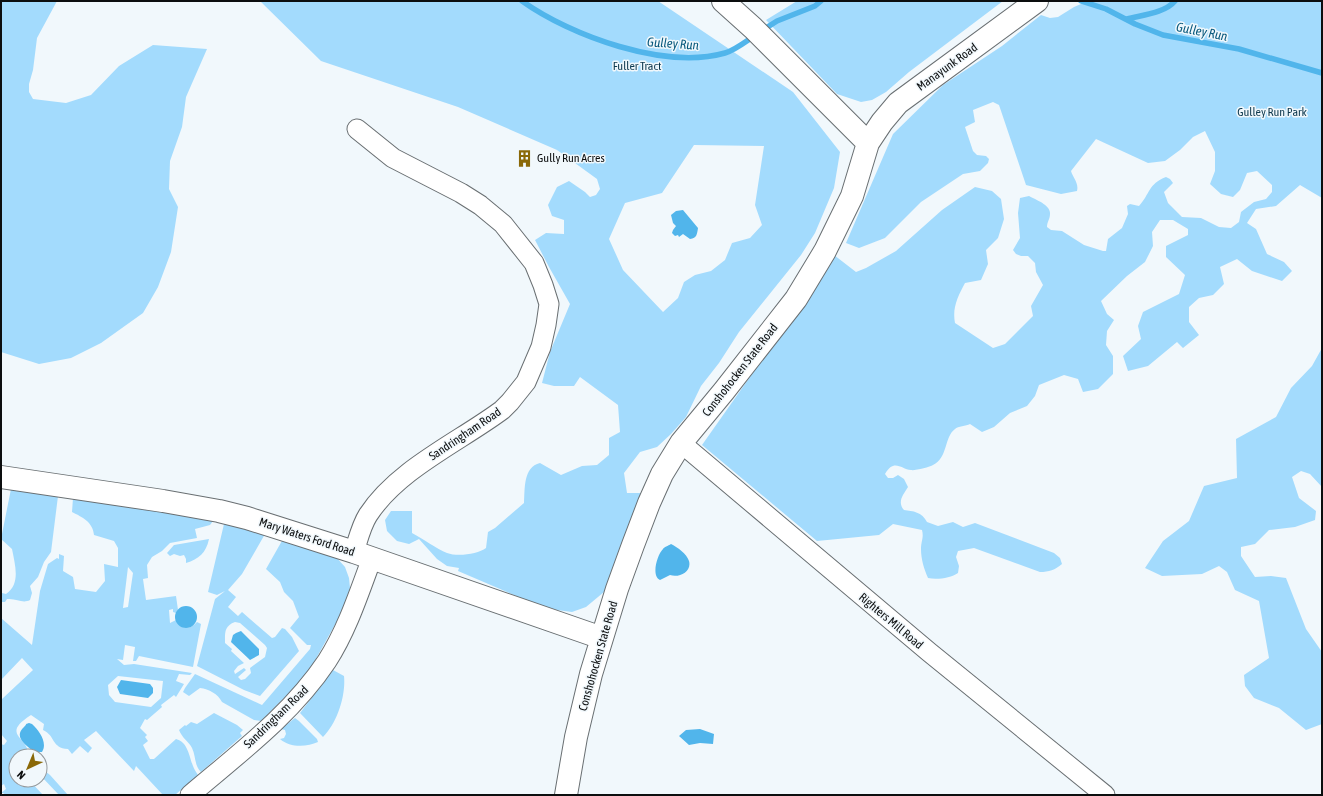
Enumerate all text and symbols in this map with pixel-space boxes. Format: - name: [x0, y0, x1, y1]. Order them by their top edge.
- water label: Gulley Run: [1175, 19, 1229, 44]
- water label: Gulley Run: [647, 34, 700, 53]
- street label: Manayunk Road: [914, 40, 980, 94]
- park label: Fuller Tract: [613, 59, 662, 73]
- park label: Gulley Run Park: [1237, 105, 1308, 119]
- building icon: Gully Run Acres: [514, 148, 534, 168]
- place label: Gully Run Acres: [537, 151, 605, 165]
- street label: Conshohocken State Road: [699, 321, 781, 419]
- street label: Sandringham Road: [426, 405, 504, 463]
- street label: Mary Waters Ford Road: [257, 515, 357, 559]
- street label: Righters Mill Road: [856, 590, 926, 652]
- street label: Conshohocken State Road: [576, 599, 620, 713]
- street label: Sandringham Road: [241, 683, 311, 751]
- north arrow: [8, 748, 48, 788]
- text: N: [15, 769, 28, 782]

